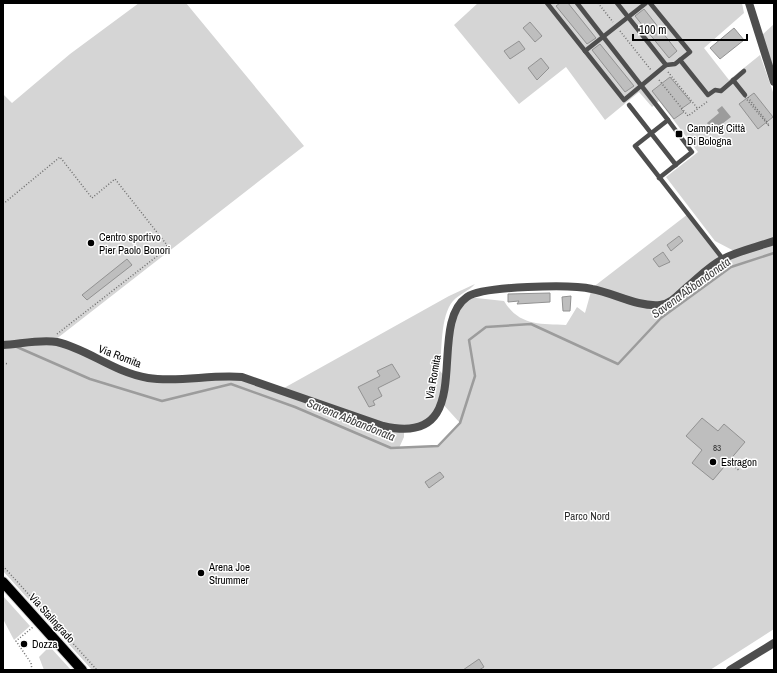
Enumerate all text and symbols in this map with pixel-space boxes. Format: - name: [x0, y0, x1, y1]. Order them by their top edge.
- scale bar: [633, 16, 747, 42]
- text: 100 m: [639, 22, 666, 38]
- place label: Camping Città Di Bologna: [687, 121, 745, 148]
- marker: Camping Città Di Bologna: [674, 129, 684, 139]
- place label: Centro sportivo Pier Paolo Bonori: [99, 230, 170, 257]
- marker: Centro sportivo Pier Paolo Bonori: [86, 238, 96, 248]
- water label: Savena Abbandonata: [648, 254, 734, 322]
- street label: Via Romita: [97, 341, 143, 371]
- street label: Via Romita: [422, 354, 444, 400]
- water label: Savena Abbandonata: [304, 395, 398, 445]
- house number: 83: [713, 442, 721, 454]
- place label: Estragon: [721, 455, 757, 469]
- marker: Estragon: [708, 457, 718, 467]
- park label: Parco Nord: [564, 509, 610, 523]
- place label: Arena Joe Strummer: [208, 560, 250, 587]
- marker: Arena Joe Strummer: [196, 568, 206, 578]
- street label: Via Stalingrado: [26, 590, 78, 646]
- place label: Dozza: [32, 637, 58, 651]
- marker: Dozza: [19, 639, 29, 649]

